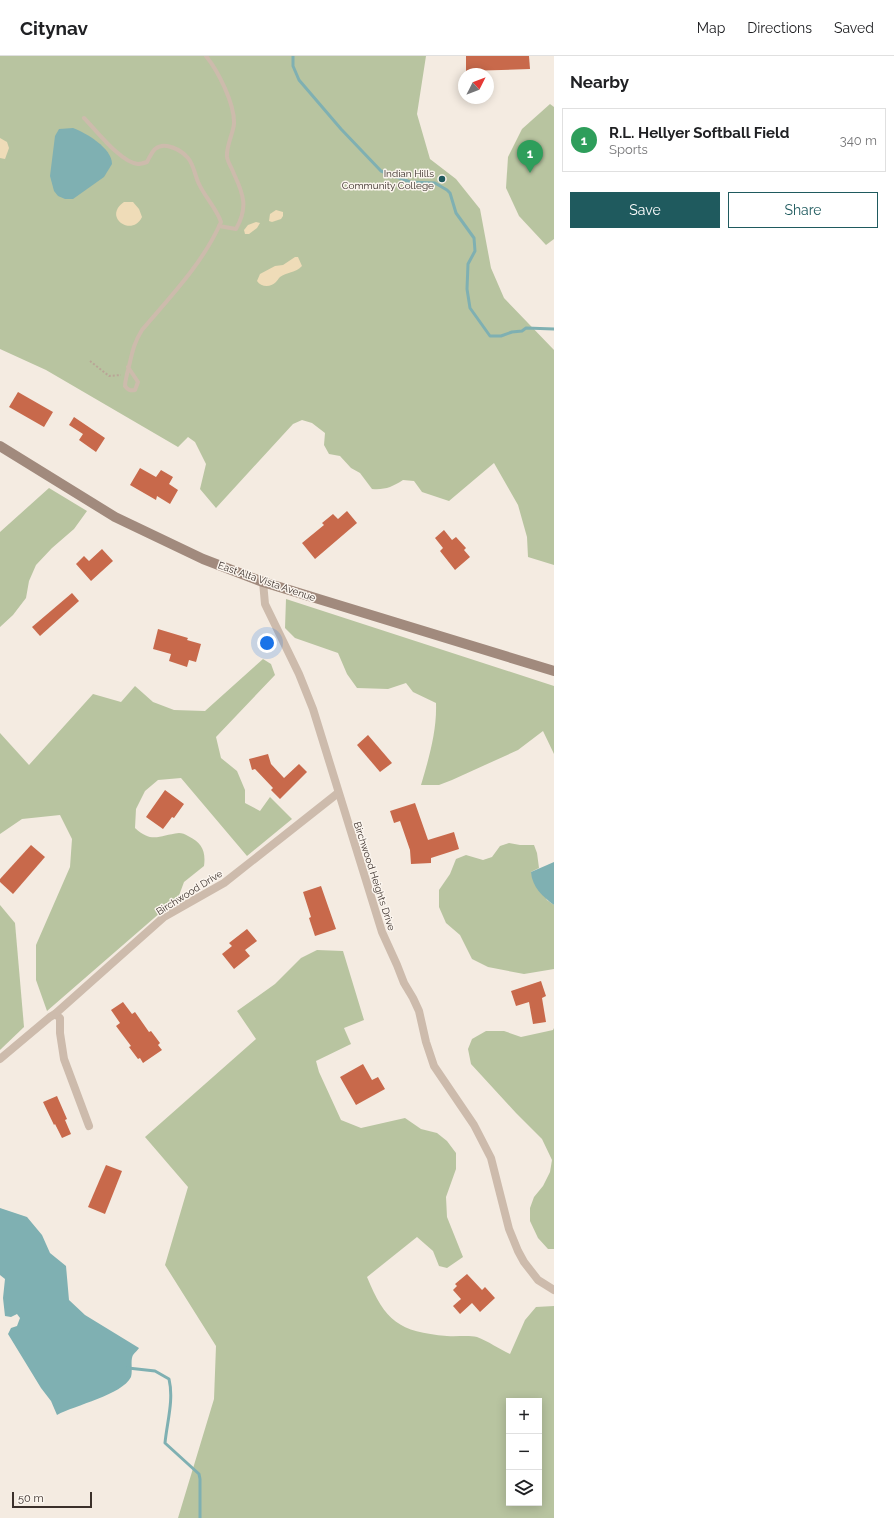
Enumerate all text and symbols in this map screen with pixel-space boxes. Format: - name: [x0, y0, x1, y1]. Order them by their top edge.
- text: Citynav: [20, 17, 88, 39]
- text: Map: [697, 20, 725, 36]
- text: Directions: [747, 20, 812, 36]
- text: Saved: [834, 20, 874, 36]
- north arrow: [458, 68, 494, 104]
- text: Nearby: [570, 72, 629, 92]
- text: R.L. Hellyer Softball Field: [609, 124, 789, 142]
- text: 1: [581, 133, 587, 148]
- text: 340 m: [840, 133, 877, 148]
- pin: 1: [517, 140, 543, 173]
- text: Sports: [609, 142, 648, 157]
- place label: Indian Hills Community College: [342, 168, 434, 191]
- marker: Indian Hills Community College: [437, 174, 447, 184]
- button: Save: [570, 192, 720, 228]
- button: Share: [728, 192, 878, 228]
- street label: East Alta Vista Avenue: [217, 560, 317, 603]
- your location: [257, 633, 277, 653]
- street label: Birchwood Heights Drive: [352, 820, 397, 932]
- street label: Birchwood Drive: [154, 868, 224, 917]
- map controls: [506, 1398, 542, 1506]
- button: +: [506, 1398, 542, 1434]
- button: −: [506, 1434, 542, 1470]
- button: layers: [506, 1470, 542, 1506]
- scale bar: [12, 1490, 92, 1509]
- text: 50 m: [18, 1492, 44, 1505]

